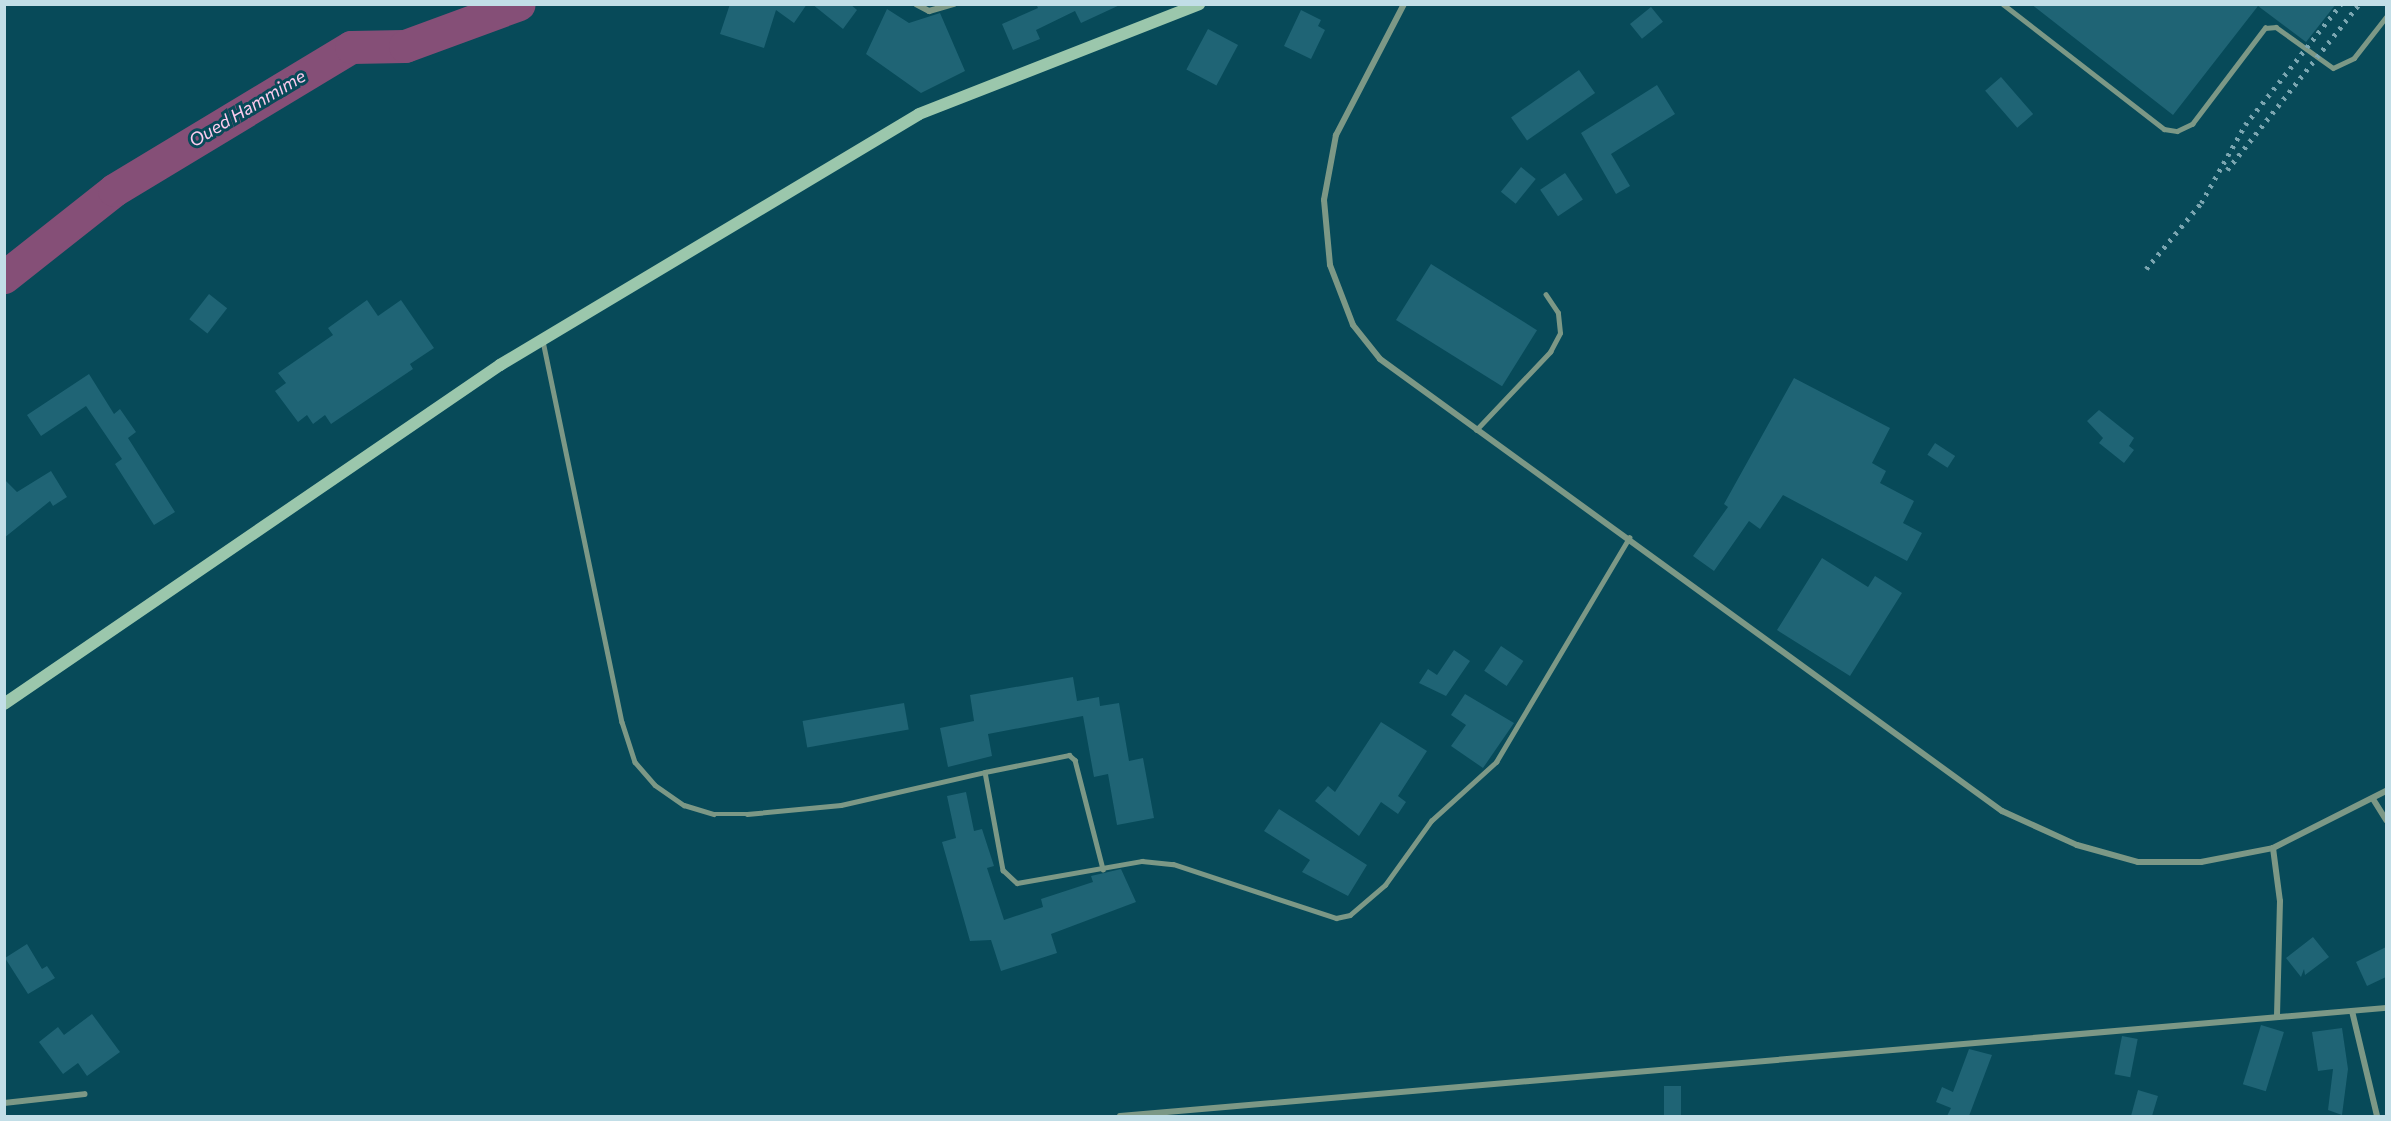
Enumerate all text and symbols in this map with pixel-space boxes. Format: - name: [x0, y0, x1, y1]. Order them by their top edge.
- water label: Oued Hammime: [185, 65, 309, 151]

